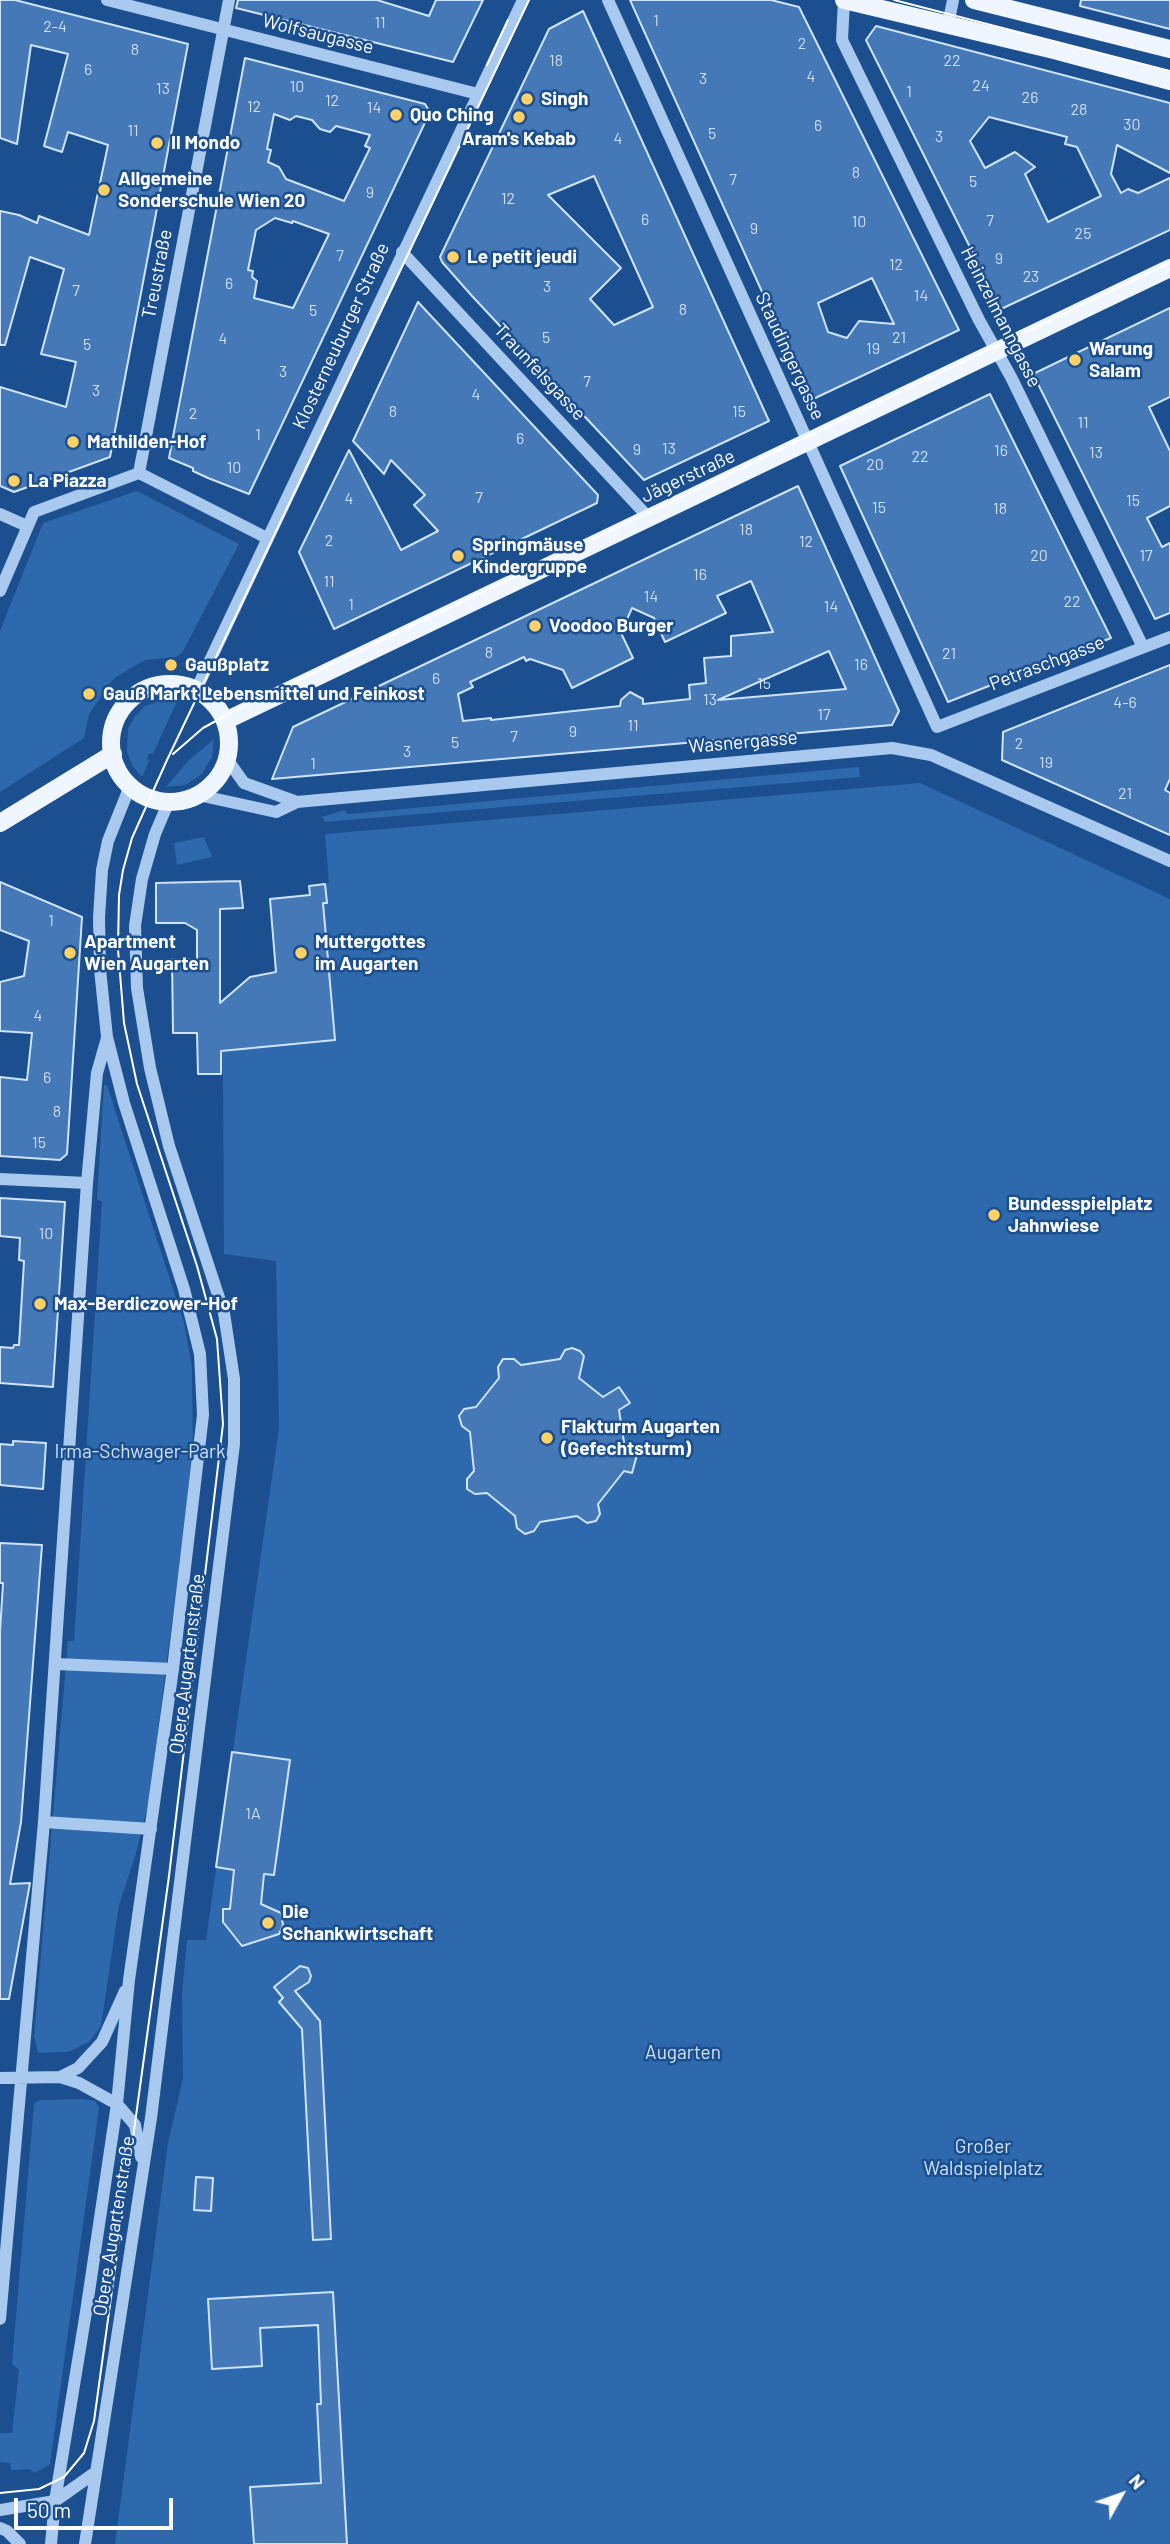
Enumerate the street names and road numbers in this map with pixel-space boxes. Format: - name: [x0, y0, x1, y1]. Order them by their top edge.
- street label: Wolfsaugasse: [260, 9, 376, 59]
- street label: Treustraße: [137, 228, 177, 320]
- street label: Klosterneuburger Straße: [288, 239, 394, 433]
- street label: Heinzelmanngasse: [956, 243, 1046, 391]
- street label: Staudingergasse: [750, 288, 830, 424]
- street label: Traunfelsgasse: [489, 319, 591, 425]
- street label: Jägerstraße: [637, 444, 739, 508]
- street label: Petraschgasse: [986, 631, 1108, 695]
- street label: Wasnergasse: [687, 726, 799, 758]
- street label: Obere Augartenstraße: [165, 1572, 209, 1756]
- street label: Obere Augartenstraße: [89, 2134, 139, 2318]

